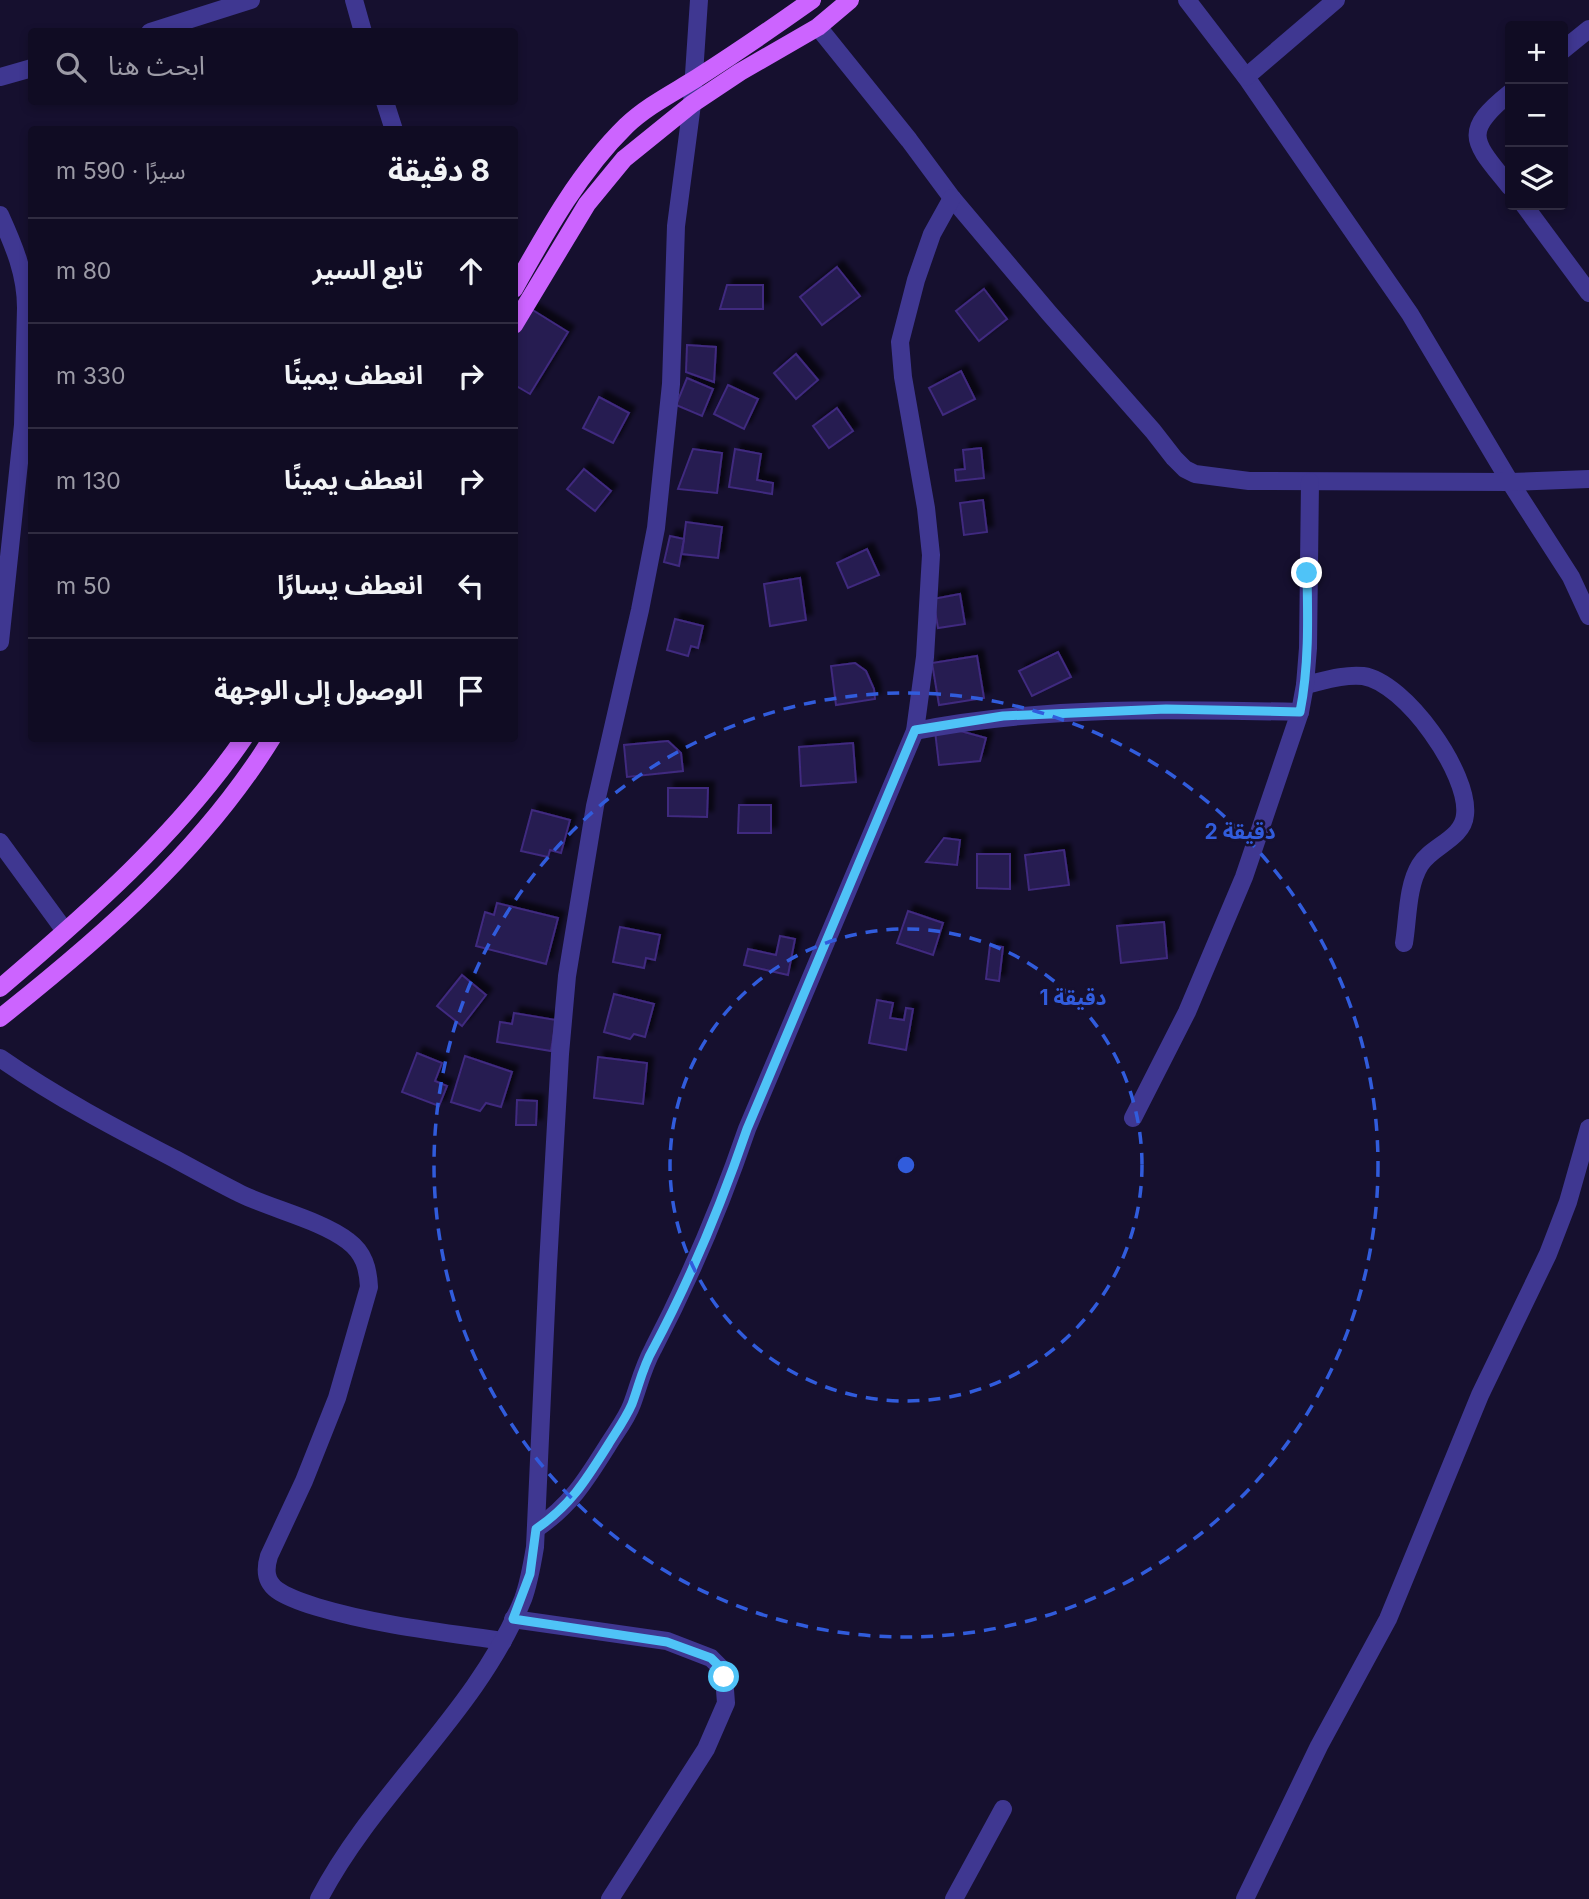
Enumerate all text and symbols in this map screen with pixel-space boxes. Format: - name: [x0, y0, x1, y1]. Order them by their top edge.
- map controls: [1505, 21, 1568, 210]
- button: +: [1505, 21, 1568, 84]
- search box: [28, 28, 518, 105]
- icon: search: [52, 48, 90, 86]
- text: ابحث هنا: [108, 50, 205, 81]
- button: −: [1505, 84, 1568, 147]
- button: layers: [1505, 147, 1568, 210]
- text: 8 دقيقة: [388, 152, 490, 188]
- text: سيرًا · 590 m: [56, 157, 186, 185]
- icon: ahead: [452, 252, 490, 290]
- text: تابع السير: [313, 254, 423, 285]
- text: 80 m: [56, 257, 111, 285]
- icon: right: [452, 357, 490, 395]
- text: انعطف يمينًا: [284, 359, 423, 390]
- text: 330 m: [56, 362, 126, 390]
- icon: right: [452, 462, 490, 500]
- text: انعطف يمينًا: [284, 464, 423, 495]
- text: 130 m: [56, 467, 121, 495]
- route end: [1291, 557, 1322, 588]
- icon: left: [452, 567, 490, 605]
- text: انعطف يسارًا: [277, 569, 423, 600]
- text: 50 m: [56, 572, 111, 600]
- icon: arrive: [452, 672, 490, 710]
- text: الوصول إلى الوجهة: [214, 674, 423, 705]
- text: 2 دقيقة: [1204, 819, 1276, 844]
- text: 1 دقيقة: [1040, 985, 1107, 1010]
- centre of rings: [894, 1153, 918, 1177]
- route start: [708, 1661, 739, 1692]

